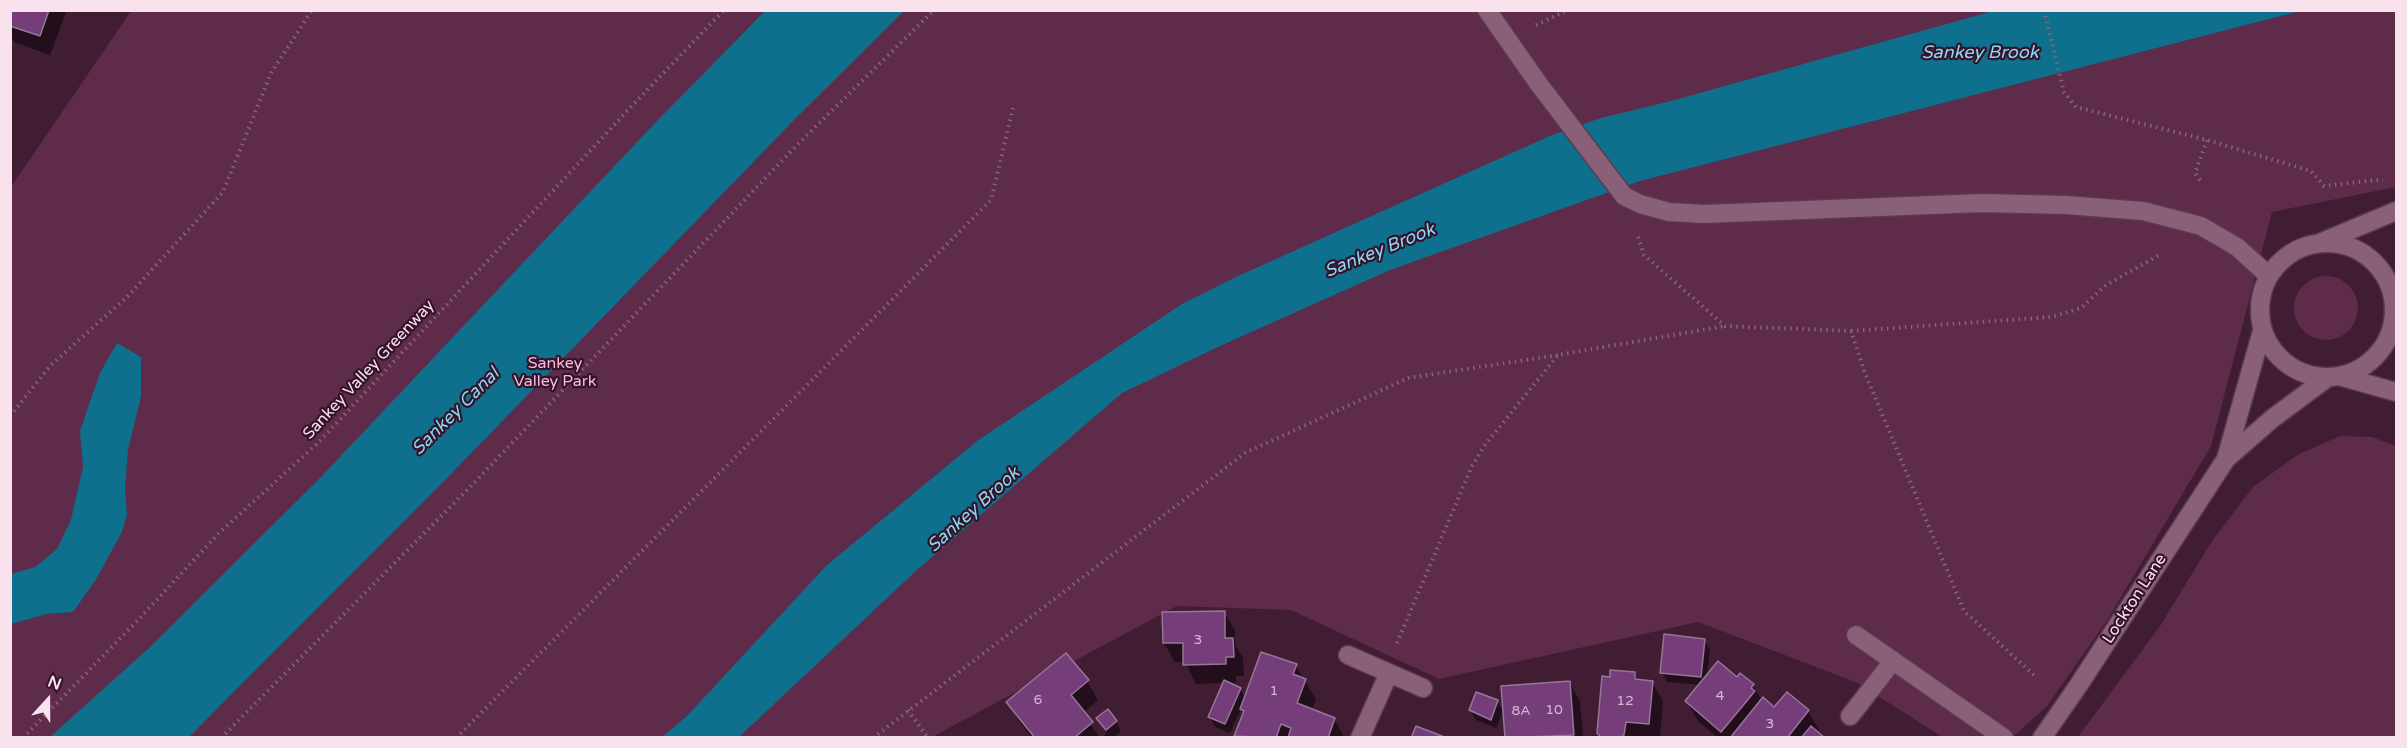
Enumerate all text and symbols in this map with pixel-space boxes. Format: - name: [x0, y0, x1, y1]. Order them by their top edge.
- water label: Sankey Brook: [1922, 42, 2038, 64]
- water label: Sankey Brook: [1322, 219, 1438, 283]
- street label: Sankey Valley Greenway: [299, 296, 439, 444]
- park label: Sankey Valley Park: [513, 354, 597, 392]
- water label: Sankey Canal: [408, 364, 504, 460]
- water label: Sankey Brook: [923, 463, 1025, 557]
- street label: Lockton Lane: [2099, 551, 2171, 647]
- house number: 3: [1194, 632, 1202, 648]
- north arrow: [18, 670, 78, 730]
- text: N: [45, 672, 64, 695]
- house number: 1: [1270, 683, 1278, 699]
- house number: 4: [1716, 688, 1724, 704]
- house number: 6: [1034, 692, 1042, 708]
- house number: 12: [1616, 693, 1634, 709]
- house number: 10: [1545, 702, 1563, 718]
- house number: 8A: [1511, 703, 1531, 719]
- house number: 3: [1766, 716, 1774, 732]

